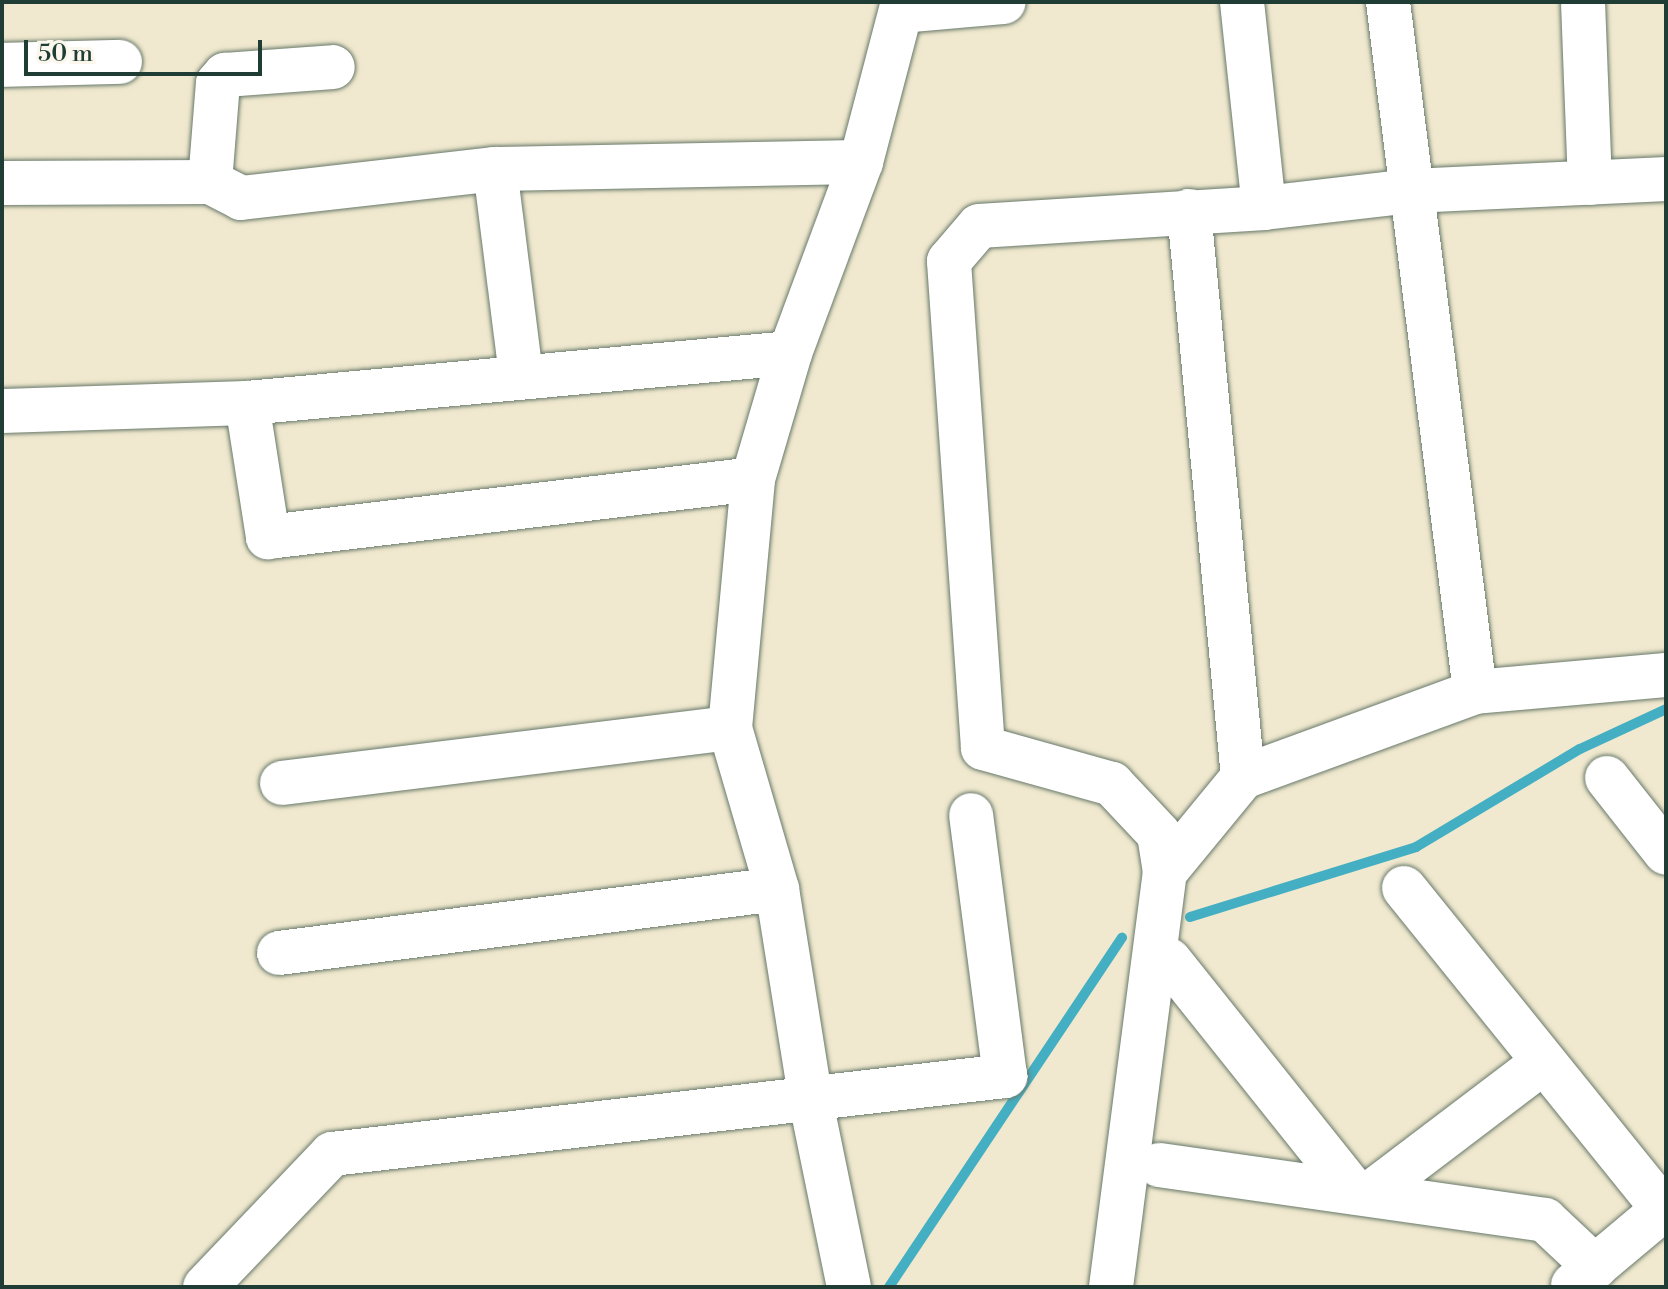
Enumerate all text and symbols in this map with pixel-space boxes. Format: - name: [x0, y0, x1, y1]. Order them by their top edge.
- scale bar: [28, 24, 266, 74]
- text: 50 m: [38, 39, 93, 69]

